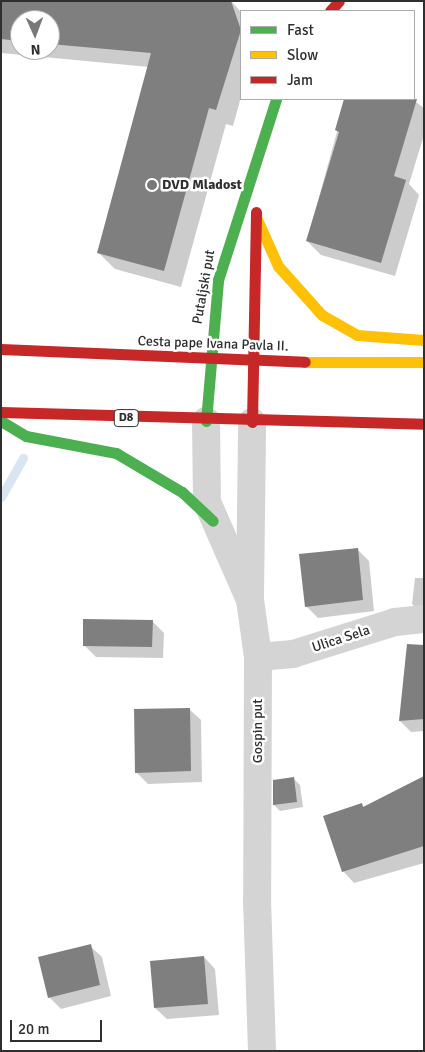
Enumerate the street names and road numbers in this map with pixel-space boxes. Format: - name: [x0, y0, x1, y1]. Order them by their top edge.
- street label: Putaljski put: [189, 248, 219, 326]
- street label: Cesta pape Ivana Pavla II.: [137, 333, 289, 355]
- road number: D8: [114, 408, 138, 428]
- street label: Ulica Sela: [310, 622, 372, 656]
- street label: Gospin put: [250, 699, 266, 763]

